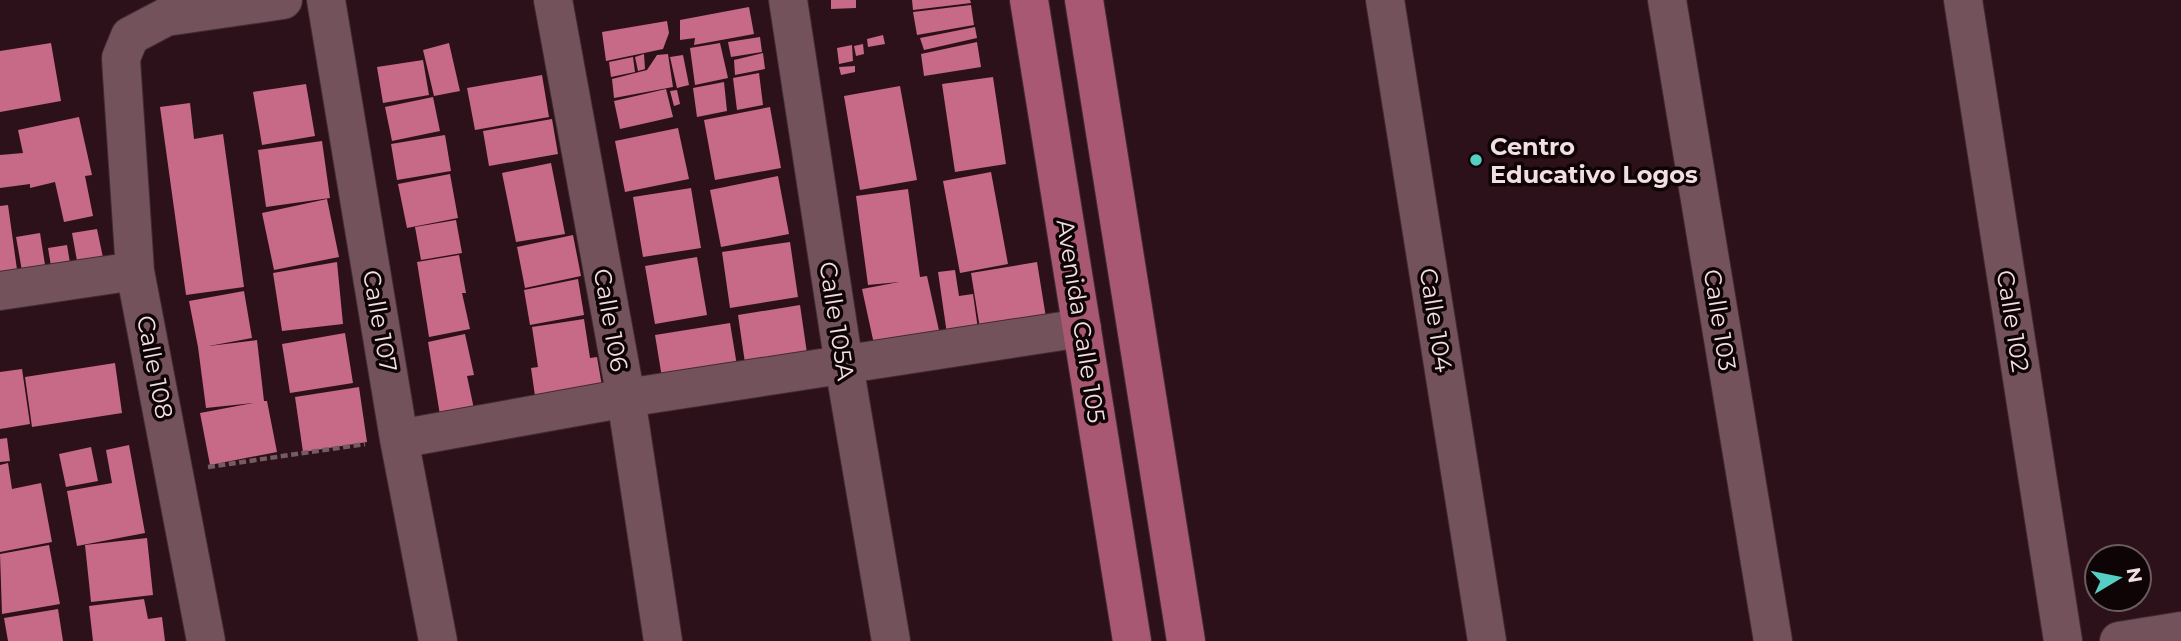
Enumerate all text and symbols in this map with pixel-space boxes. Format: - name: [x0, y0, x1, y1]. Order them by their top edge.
- place label: Centro Educativo Logos: [1490, 132, 1698, 189]
- marker: Centro Educativo Logos: [1468, 152, 1484, 168]
- street label: Avenida Calle 105: [1051, 217, 1111, 425]
- street label: Calle 105A: [813, 259, 861, 383]
- street label: Calle 106: [588, 266, 634, 374]
- street label: Calle 104: [1413, 266, 1459, 374]
- street label: Calle 103: [1698, 267, 1742, 373]
- street label: Calle 107: [357, 268, 403, 374]
- street label: Calle 102: [1991, 268, 2035, 374]
- street label: Calle 108: [131, 313, 179, 421]
- north arrow: [2083, 543, 2153, 613]
- text: N: [2122, 566, 2147, 585]

